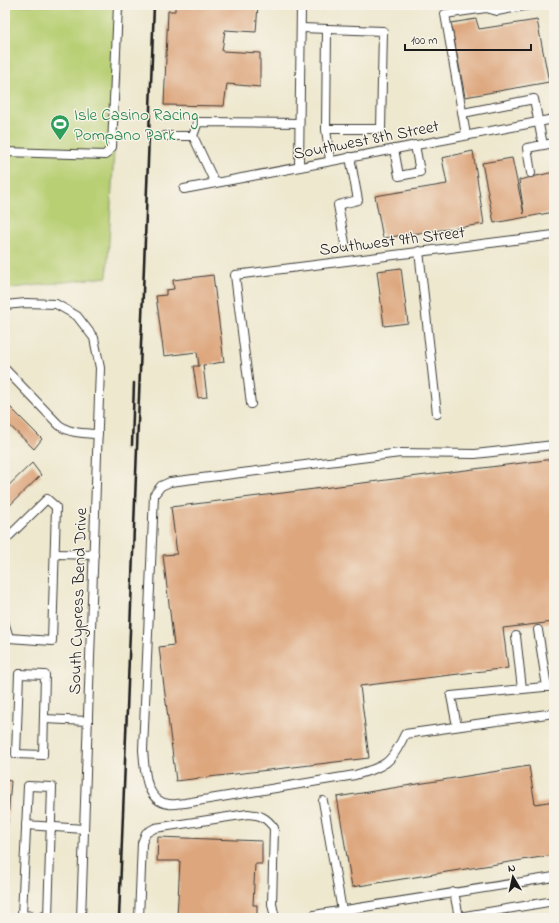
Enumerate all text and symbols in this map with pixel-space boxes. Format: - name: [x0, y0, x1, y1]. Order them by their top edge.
- scale bar: [405, 26, 531, 52]
- text: 100 m: [411, 32, 438, 50]
- place label: Isle Casino Racing Pompano Park: [74, 103, 198, 148]
- sports icon: Isle Casino Racing Pompano Park: [49, 113, 71, 141]
- street label: Southwest 8th Street: [291, 114, 442, 167]
- street label: Southwest 9th Street: [318, 220, 467, 263]
- street label: South Cypress Bend Drive: [63, 507, 95, 695]
- north arrow: [493, 857, 533, 897]
- text: N: [507, 860, 517, 877]

